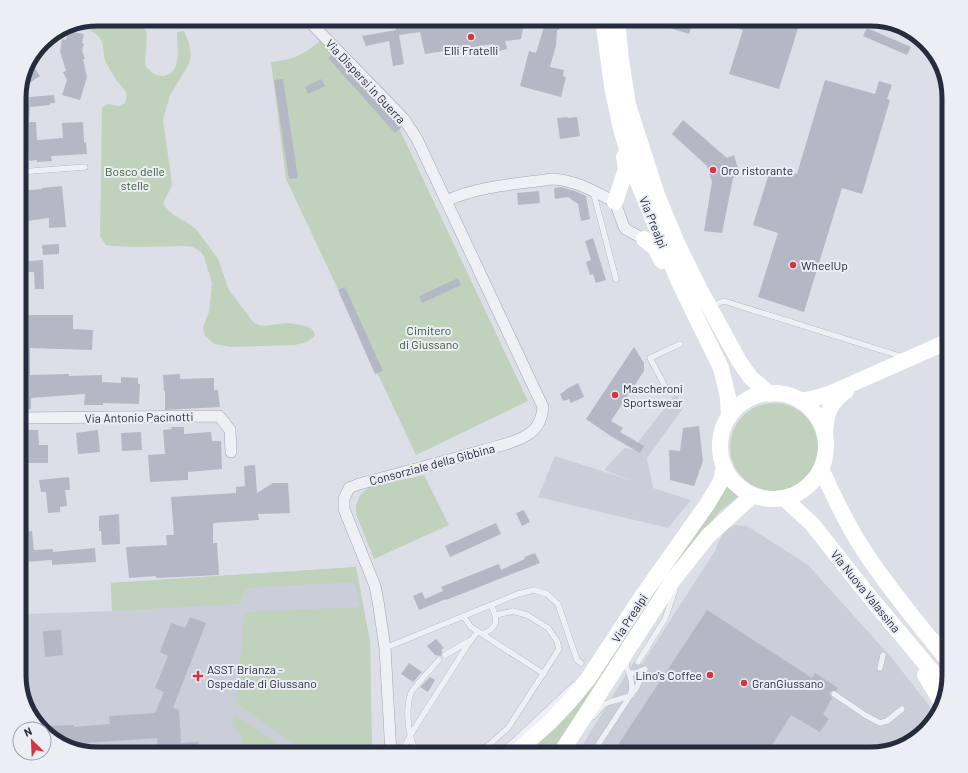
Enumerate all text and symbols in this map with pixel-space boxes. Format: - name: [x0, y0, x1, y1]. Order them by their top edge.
- marker: Elli Fratelli: [466, 32, 476, 42]
- street label: Via Dispersi in Guerra: [323, 36, 409, 126]
- place label: Elli Fratelli: [444, 43, 498, 57]
- place label: Oro ristorante: [721, 163, 793, 177]
- park label: Bosco delle stelle: [105, 164, 165, 192]
- marker: Oro ristorante: [708, 165, 718, 175]
- street label: Via Prealpi: [637, 194, 671, 250]
- place label: WheelUp: [801, 258, 848, 272]
- marker: WheelUp: [788, 260, 798, 270]
- park label: Cimitero di Giussano: [399, 323, 459, 351]
- place label: Mascheroni Sportswear: [623, 381, 683, 409]
- marker: Mascheroni Sportswear: [610, 390, 620, 400]
- street label: Via Antonio Pacinotti: [85, 409, 193, 425]
- street label: Consorziale della Gibbina: [368, 441, 496, 487]
- street label: Via Nuova Valassina: [828, 547, 904, 635]
- street label: Via Prealpi: [608, 591, 650, 645]
- place label: ASST Brianza - Ospedale di Giussano: [207, 662, 317, 690]
- place label: Lino's Coffee: [635, 668, 702, 682]
- marker: ASST Brianza - Ospedale di Giussano: [192, 670, 204, 682]
- marker: Lino's Coffee: [705, 670, 715, 680]
- place label: GranGiussano: [752, 676, 824, 690]
- marker: GranGiussano: [739, 678, 749, 688]
- north arrow: [12, 721, 52, 761]
- text: N: [22, 724, 34, 739]

